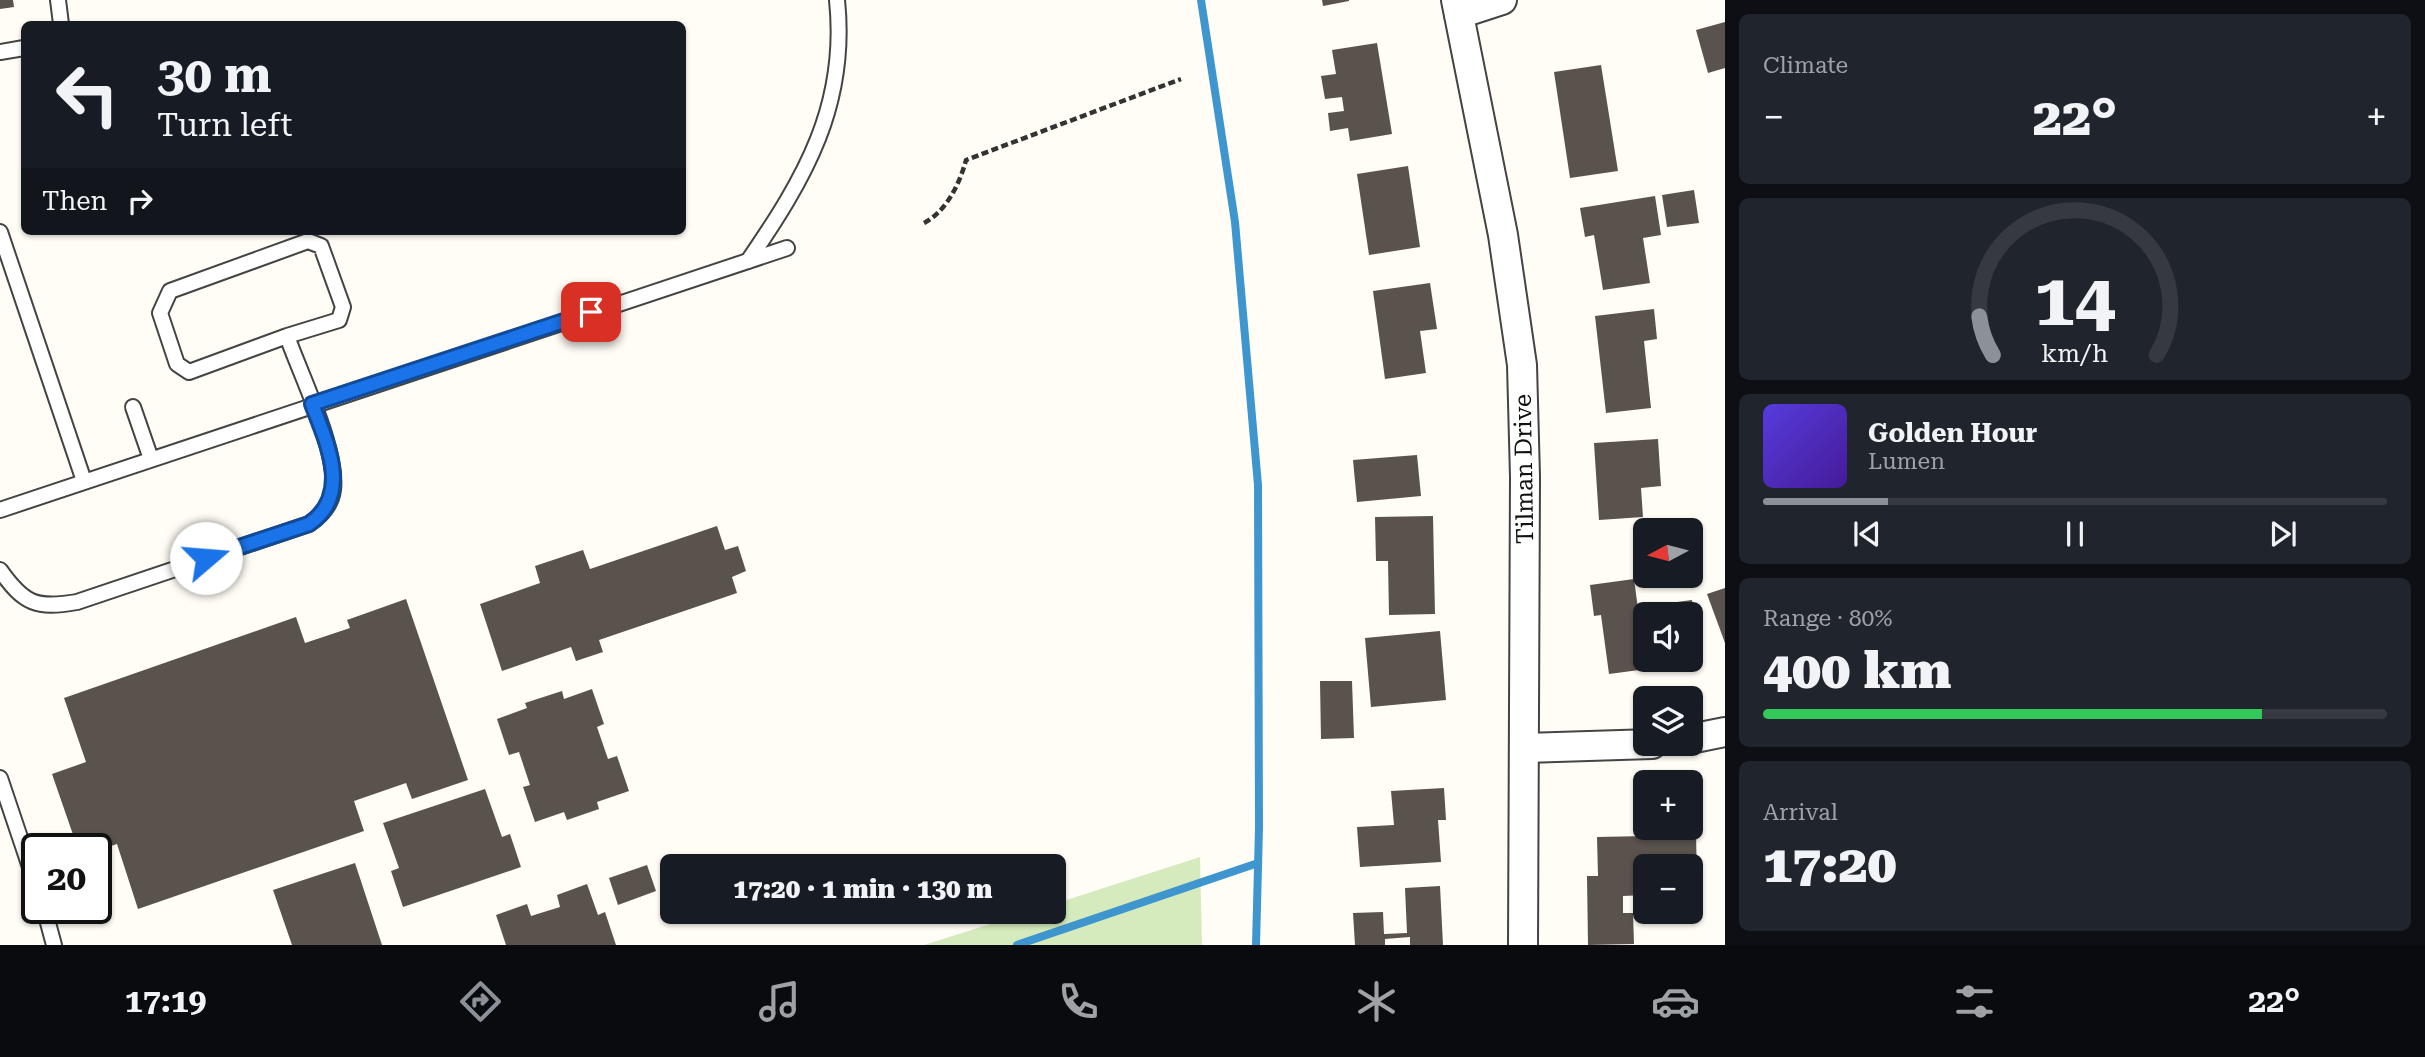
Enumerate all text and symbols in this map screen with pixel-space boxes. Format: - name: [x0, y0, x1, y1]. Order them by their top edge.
- text: 30 m: [157, 47, 272, 104]
- icon: left: [42, 49, 133, 140]
- text: Climate: [1763, 52, 1848, 79]
- text: 22°: [2033, 87, 2117, 148]
- text: −: [1763, 95, 1784, 139]
- text: +: [2366, 95, 2387, 139]
- text: Turn left: [157, 106, 292, 144]
- icon: right: [121, 182, 159, 220]
- text: Then: [42, 186, 107, 216]
- text: 14: [2034, 258, 2116, 343]
- pin: [561, 282, 621, 342]
- icon: arrive: [572, 293, 610, 331]
- text: km/h: [2042, 339, 2108, 368]
- street label: Tilman Drive: [1509, 394, 1539, 544]
- text: Golden Hour: [1868, 418, 2037, 448]
- text: Lumen: [1868, 448, 1945, 475]
- icon: previous: [1848, 515, 1886, 553]
- icon: pause: [2056, 515, 2094, 553]
- icon: next: [2264, 515, 2302, 553]
- north arrow: [1633, 518, 1703, 588]
- map controls: [1633, 518, 1703, 924]
- position arrow: [169, 521, 243, 595]
- button: sound: [1633, 602, 1703, 672]
- text: Range · 80%: [1763, 605, 1892, 632]
- text: 400 km: [1763, 640, 1951, 701]
- button: layers: [1633, 686, 1703, 756]
- button: +: [1633, 770, 1703, 840]
- text: Arrival: [1763, 799, 1838, 826]
- speed limit sign: 20: [21, 833, 112, 924]
- text: 17:20: [1763, 834, 1897, 895]
- button: −: [1633, 854, 1703, 924]
- text: 17:20 · 1 min · 130 m: [733, 874, 993, 904]
- icon: directions: [456, 977, 505, 1026]
- icon: music: [755, 977, 804, 1026]
- icon: phone: [1054, 977, 1103, 1026]
- icon: climate: [1352, 977, 1401, 1026]
- icon: car: [1651, 977, 1700, 1026]
- icon: filters: [1950, 977, 1999, 1026]
- text: 17:19: [125, 982, 207, 1020]
- text: 22°: [2248, 982, 2300, 1020]

